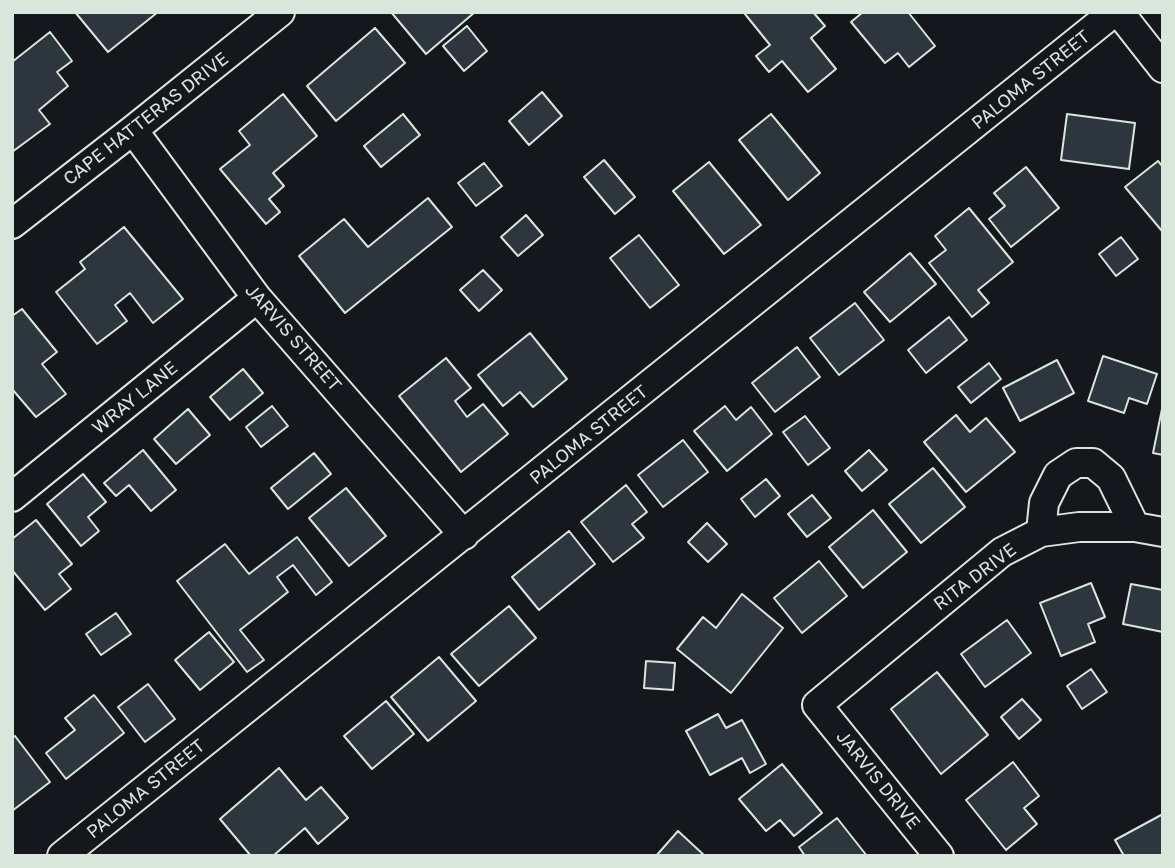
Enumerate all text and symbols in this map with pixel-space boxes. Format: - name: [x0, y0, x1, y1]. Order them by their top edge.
- street label: PALOMA STREET: [968, 26, 1094, 134]
- street label: CAPE HATTERAS DRIVE: [59, 48, 233, 190]
- street label: JARVIS STREET: [241, 280, 345, 396]
- street label: WRAY LANE: [88, 357, 182, 439]
- street label: PALOMA STREET: [526, 381, 652, 489]
- street label: RITA DRIVE: [929, 539, 1021, 615]
- street label: JARVIS DRIVE: [832, 726, 924, 834]
- street label: PALOMA STREET: [83, 735, 209, 843]

